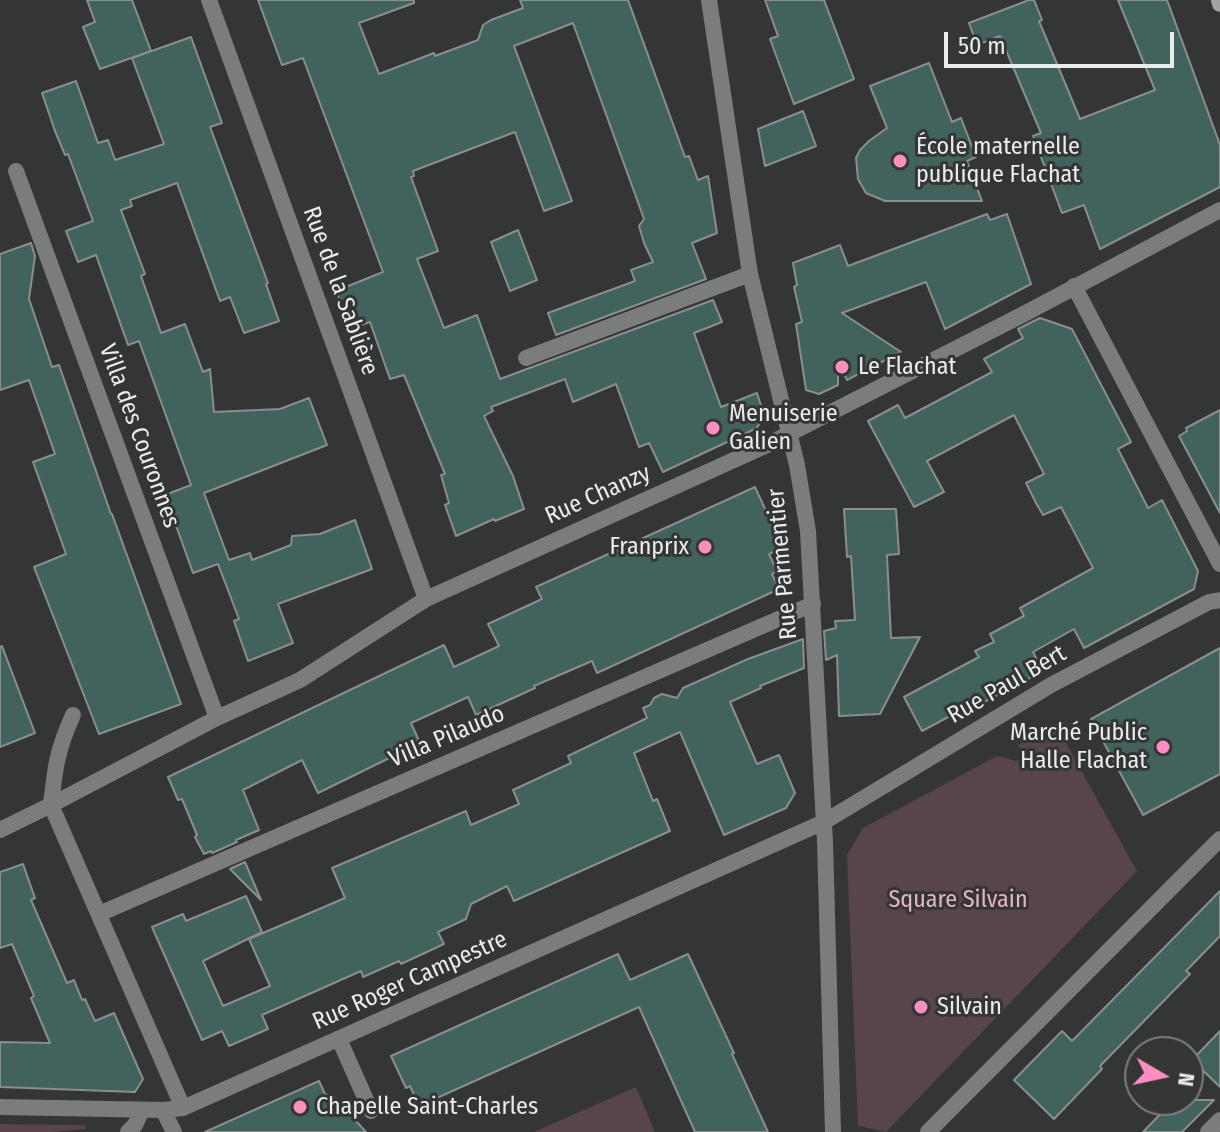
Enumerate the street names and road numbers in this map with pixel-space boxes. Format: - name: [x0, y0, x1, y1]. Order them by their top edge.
- street label: Rue de la Sablière: [296, 203, 384, 379]
- street label: Villa des Couronnes: [92, 340, 186, 532]
- street label: Rue Chanzy: [541, 459, 655, 531]
- street label: Rue Parmentier: [762, 487, 804, 641]
- street label: Rue Paul Bert: [943, 640, 1071, 730]
- street label: Villa Pilaudo: [385, 700, 509, 774]
- street label: Rue Roger Campestre: [308, 925, 512, 1037]

